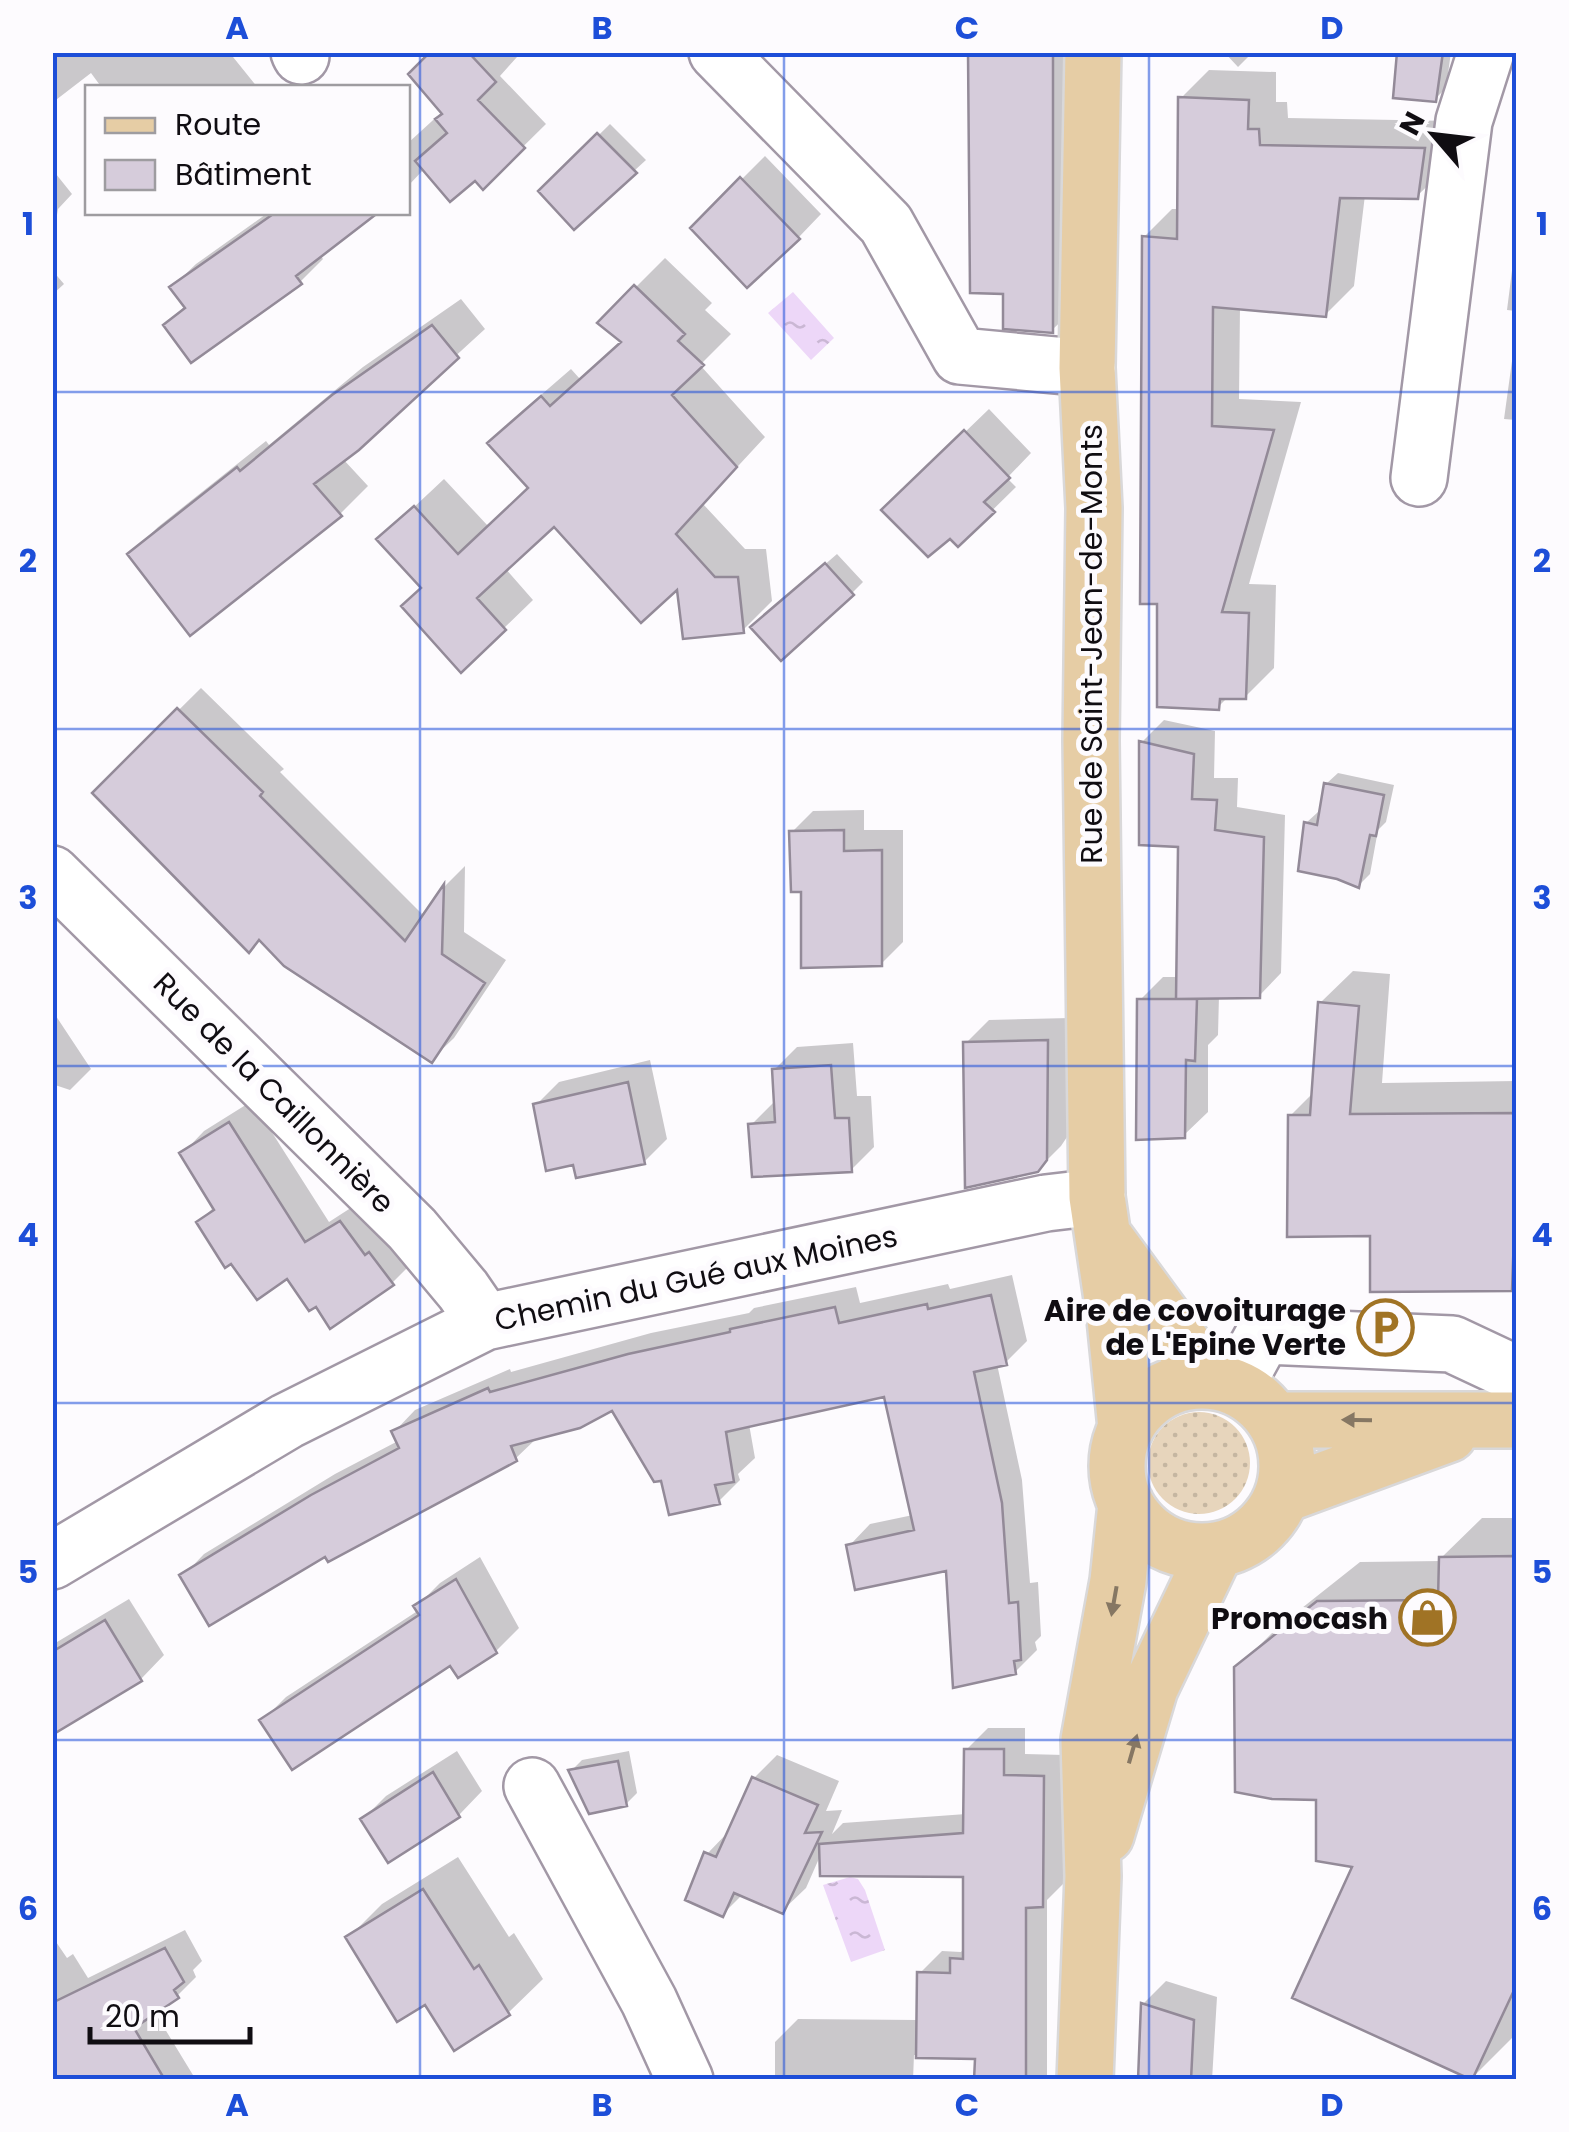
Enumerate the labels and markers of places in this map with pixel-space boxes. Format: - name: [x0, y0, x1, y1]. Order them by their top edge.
- place label: Aire de covoiturage de L'Epine Verte: [1044, 1289, 1346, 1366]
- parking icon: Aire de covoiturage de L'Epine Verte: [1355, 1297, 1415, 1357]
- shop icon: Promocash: [1397, 1588, 1457, 1648]
- place label: Promocash: [1211, 1597, 1388, 1640]

